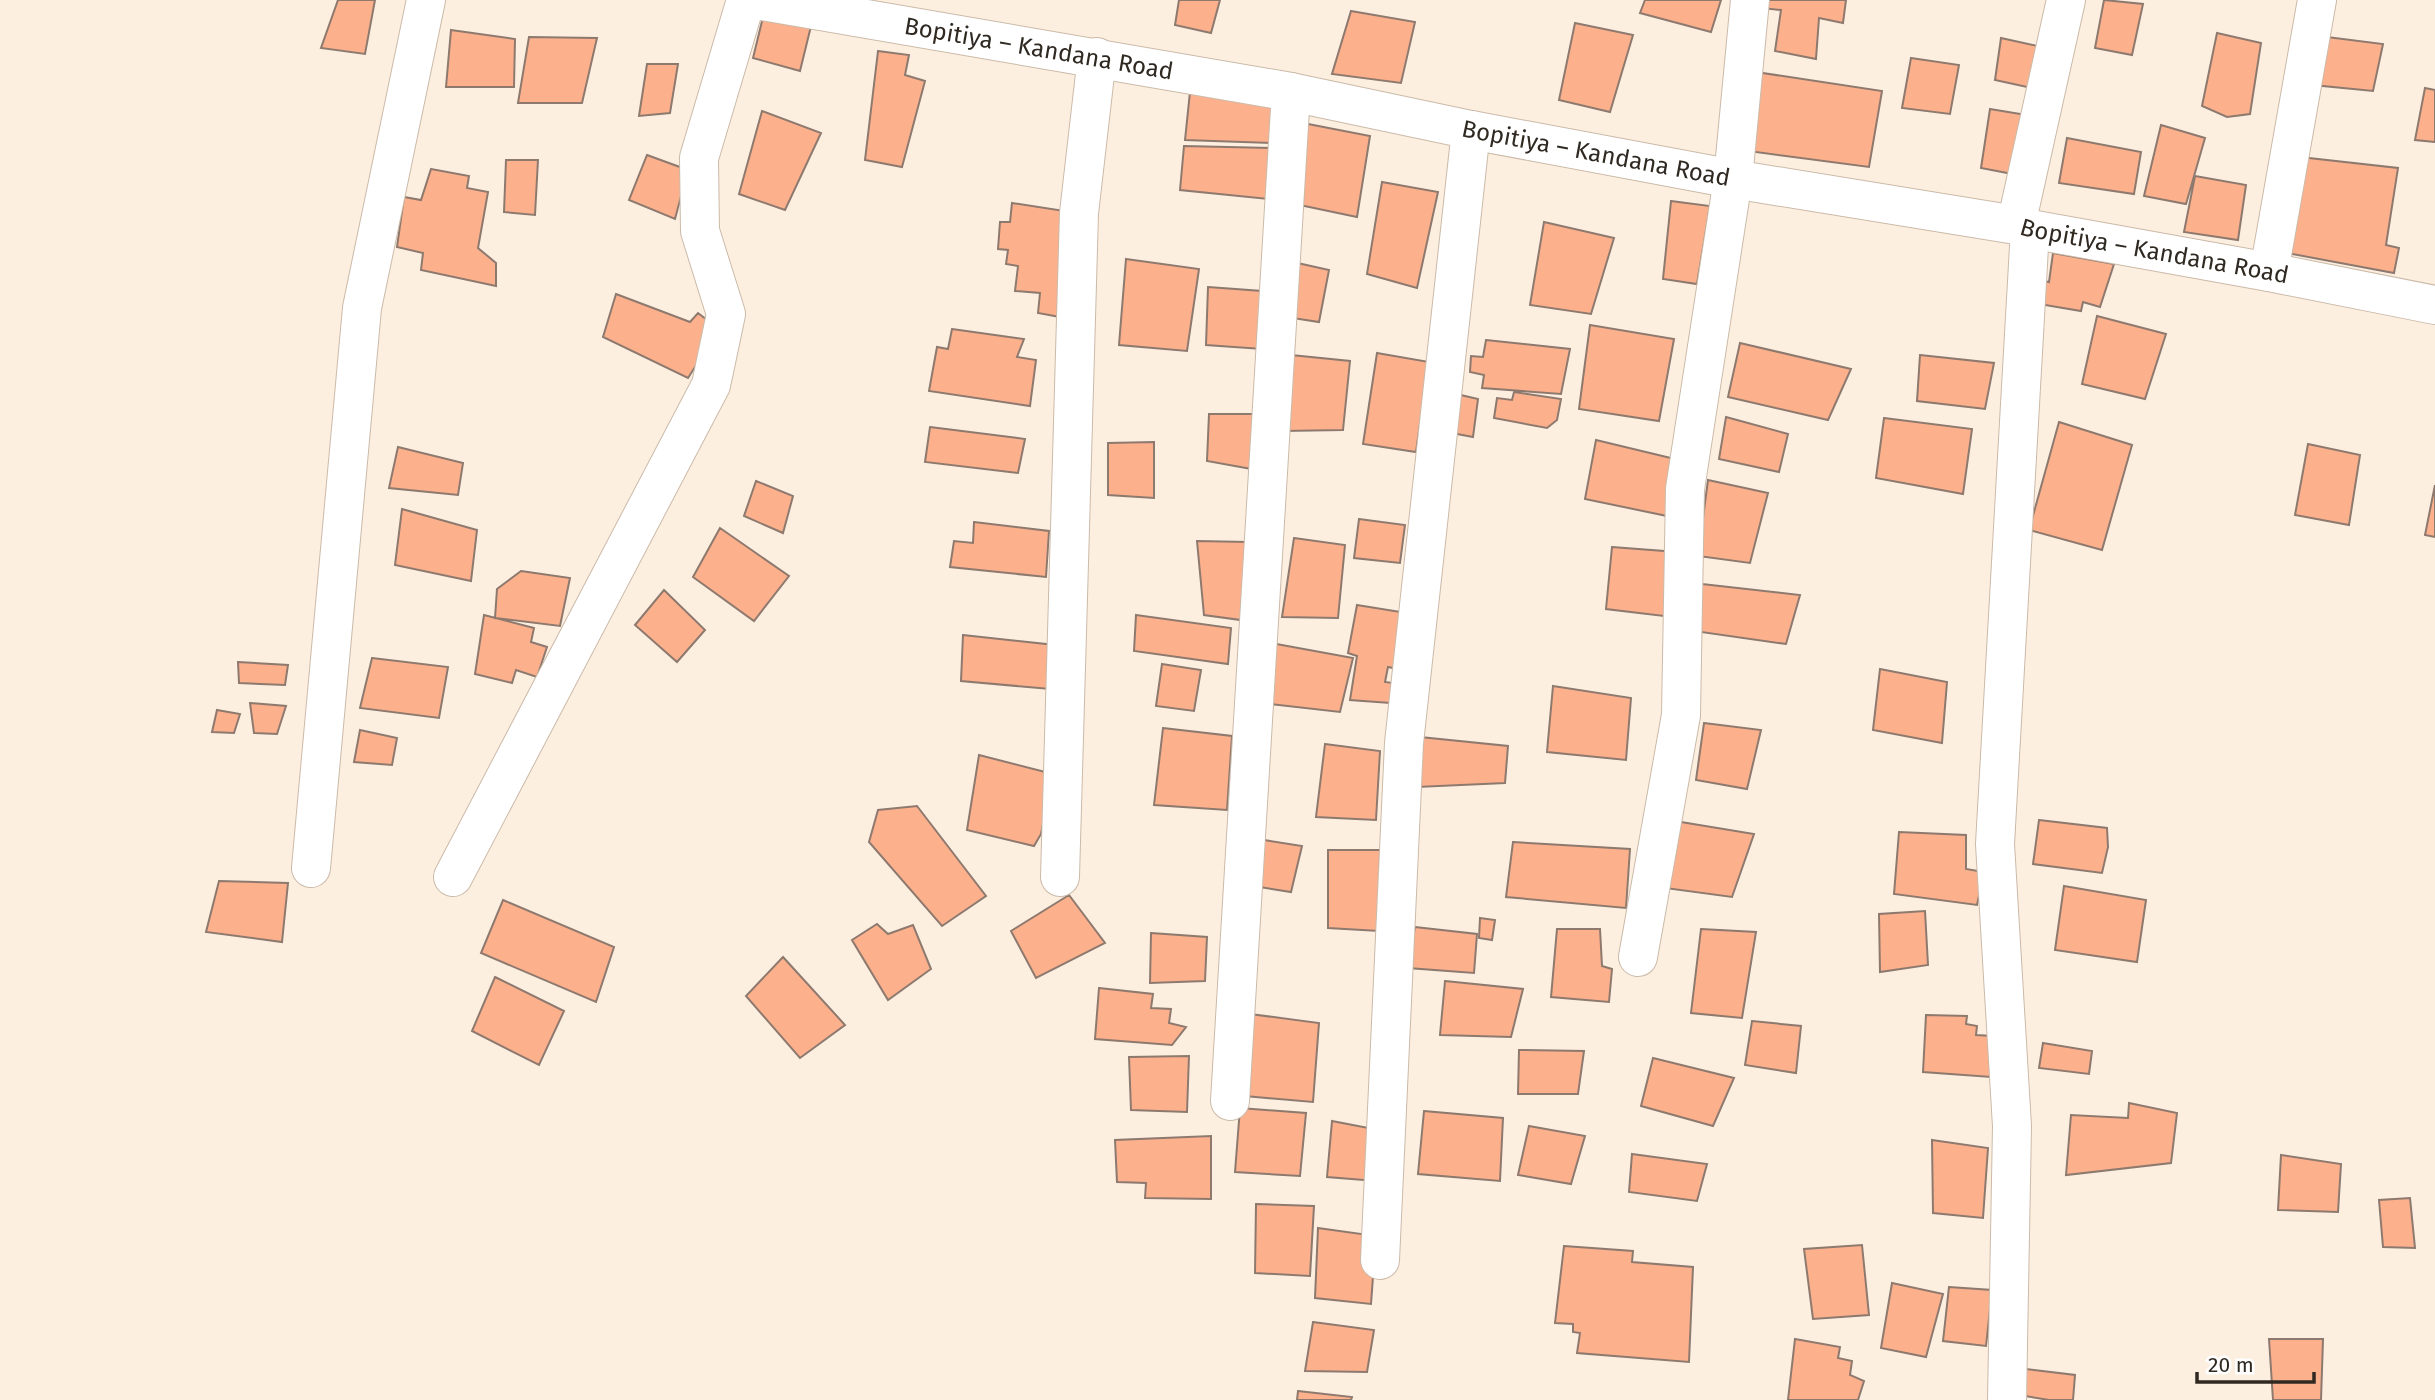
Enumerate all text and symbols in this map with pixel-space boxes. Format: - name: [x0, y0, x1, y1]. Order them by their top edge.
- street label: Bopitiya – Kandana Road: [902, 12, 1175, 86]
- street label: Bopitiya – Kandana Road: [1459, 114, 1732, 192]
- street label: Bopitiya – Kandana Road: [2017, 213, 2291, 290]
- scale bar: [2197, 1340, 2314, 1384]
- text: 20 m: [2208, 1352, 2254, 1378]

